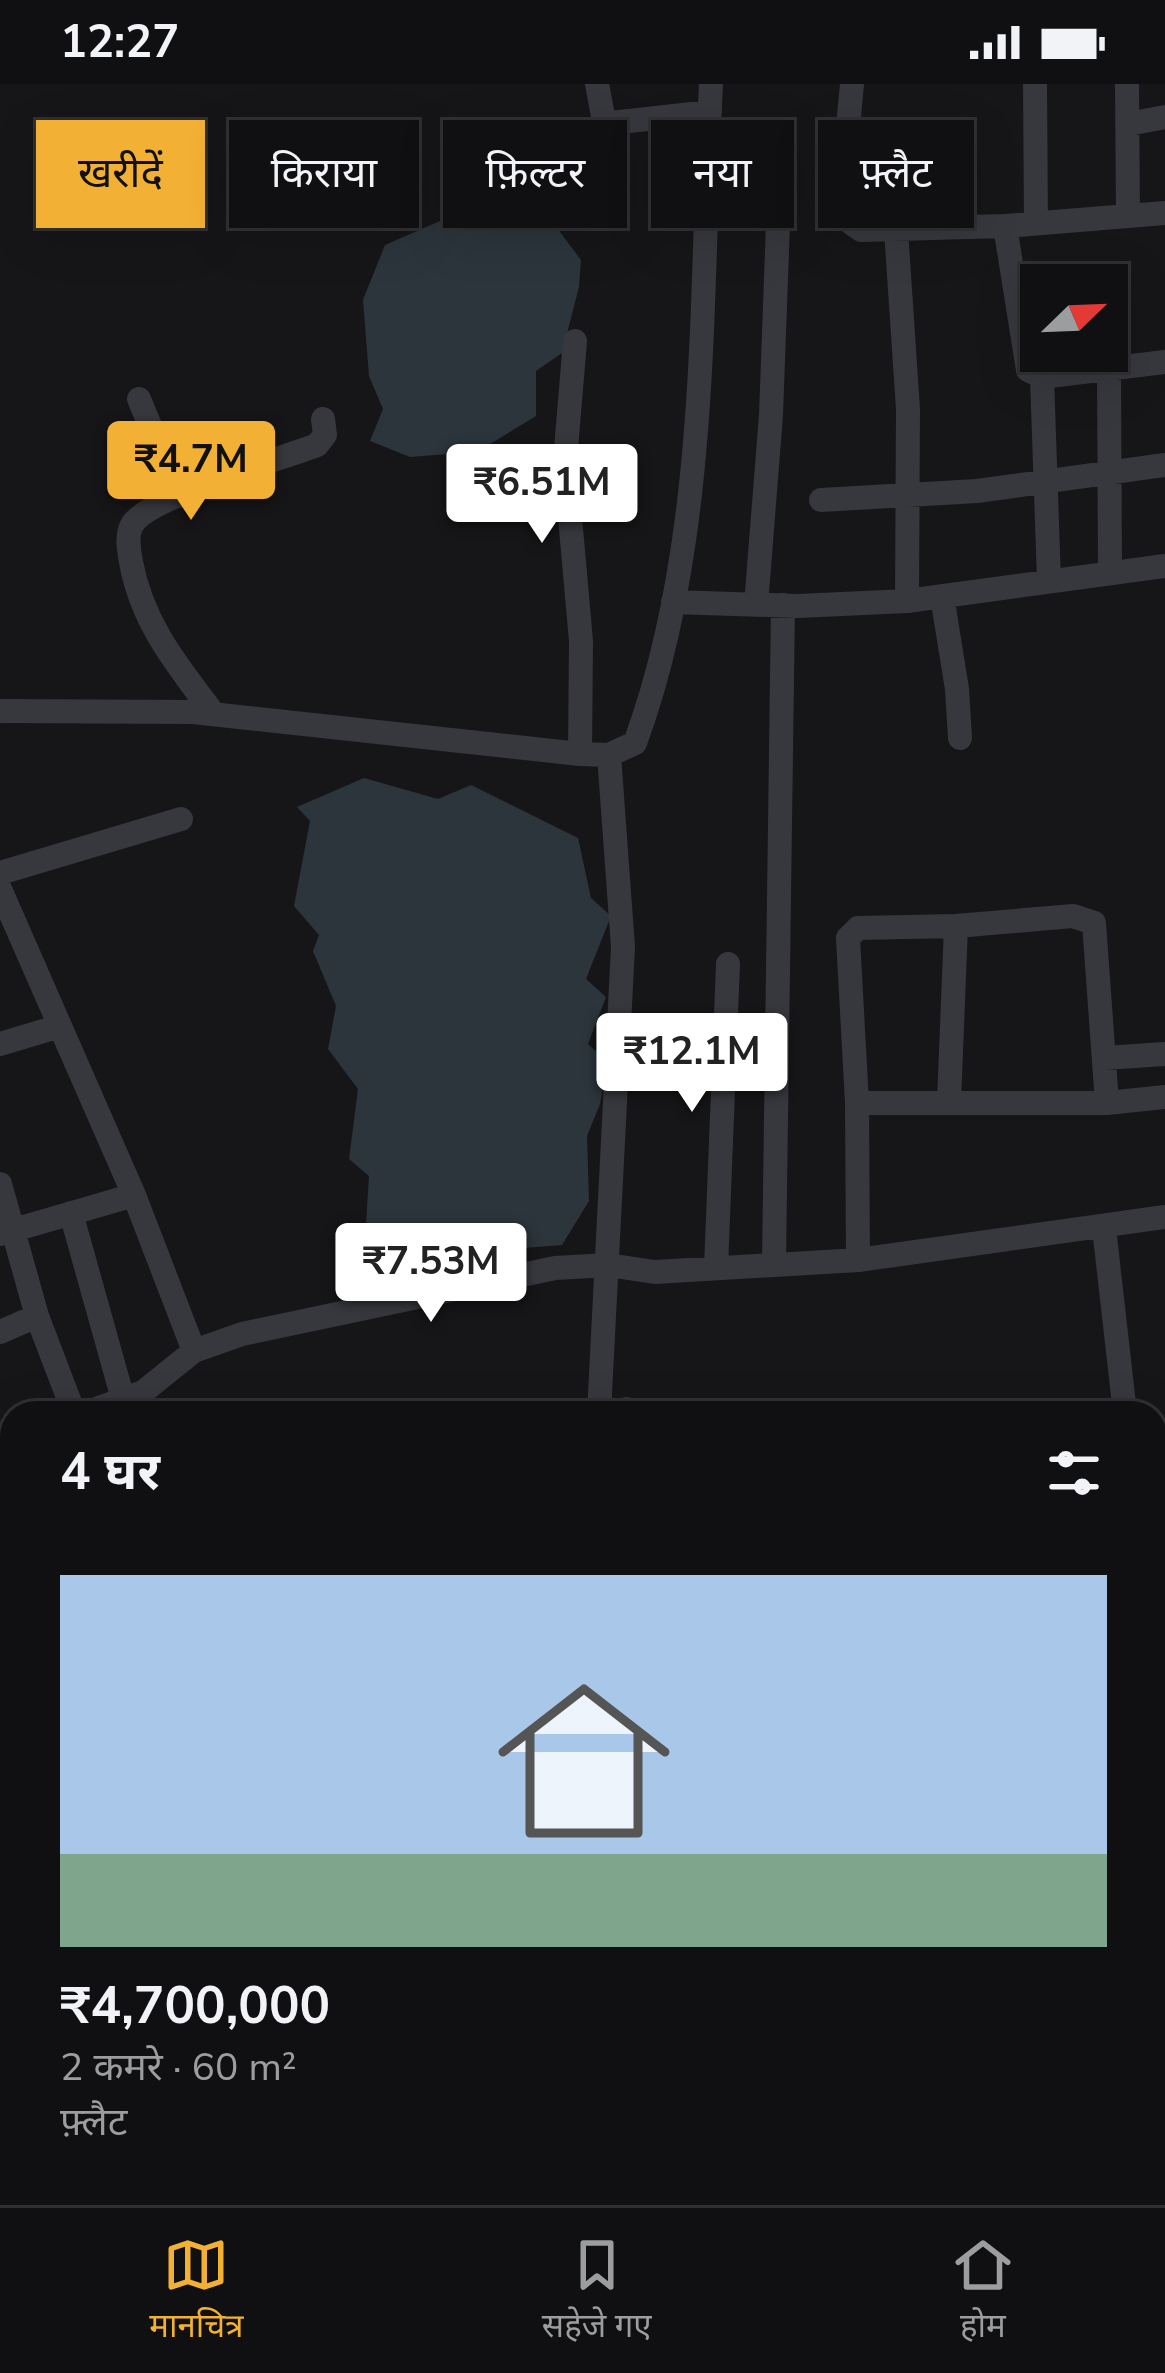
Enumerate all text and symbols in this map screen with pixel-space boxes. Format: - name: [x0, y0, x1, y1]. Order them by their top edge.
- text: 12:27: [60, 12, 179, 73]
- chip: खरीदें: [36, 120, 205, 228]
- chip: किराया: [229, 120, 419, 228]
- chip: फ़िल्टर: [443, 120, 627, 228]
- chip: नया: [651, 120, 794, 228]
- chip: फ़्लैट: [818, 120, 974, 228]
- north arrow: [1020, 264, 1128, 372]
- map controls: [1020, 264, 1128, 372]
- pin: ₹4.7M: [107, 421, 275, 523]
- text: ₹4.7M: [134, 433, 248, 486]
- pin: ₹6.51M: [444, 444, 640, 546]
- text: ₹6.51M: [473, 456, 611, 509]
- pin: ₹12.1M: [594, 1013, 790, 1115]
- text: ₹12.1M: [623, 1025, 761, 1078]
- pin: ₹7.53M: [333, 1223, 529, 1325]
- text: ₹7.53M: [362, 1235, 500, 1288]
- text: 4 घर: [60, 1437, 160, 1507]
- icon: filters: [1041, 1440, 1107, 1506]
- icon: home: [476, 1653, 692, 1869]
- text: ₹4,700,000: [60, 1971, 330, 2041]
- text: 2 कमरे · 60 m²: [60, 2041, 297, 2094]
- text: फ़्लैट: [60, 2096, 127, 2149]
- tab: मानचित्र: [149, 2232, 244, 2350]
- tab: सहेजे गए: [542, 2232, 651, 2350]
- tab: होम: [950, 2232, 1016, 2350]

